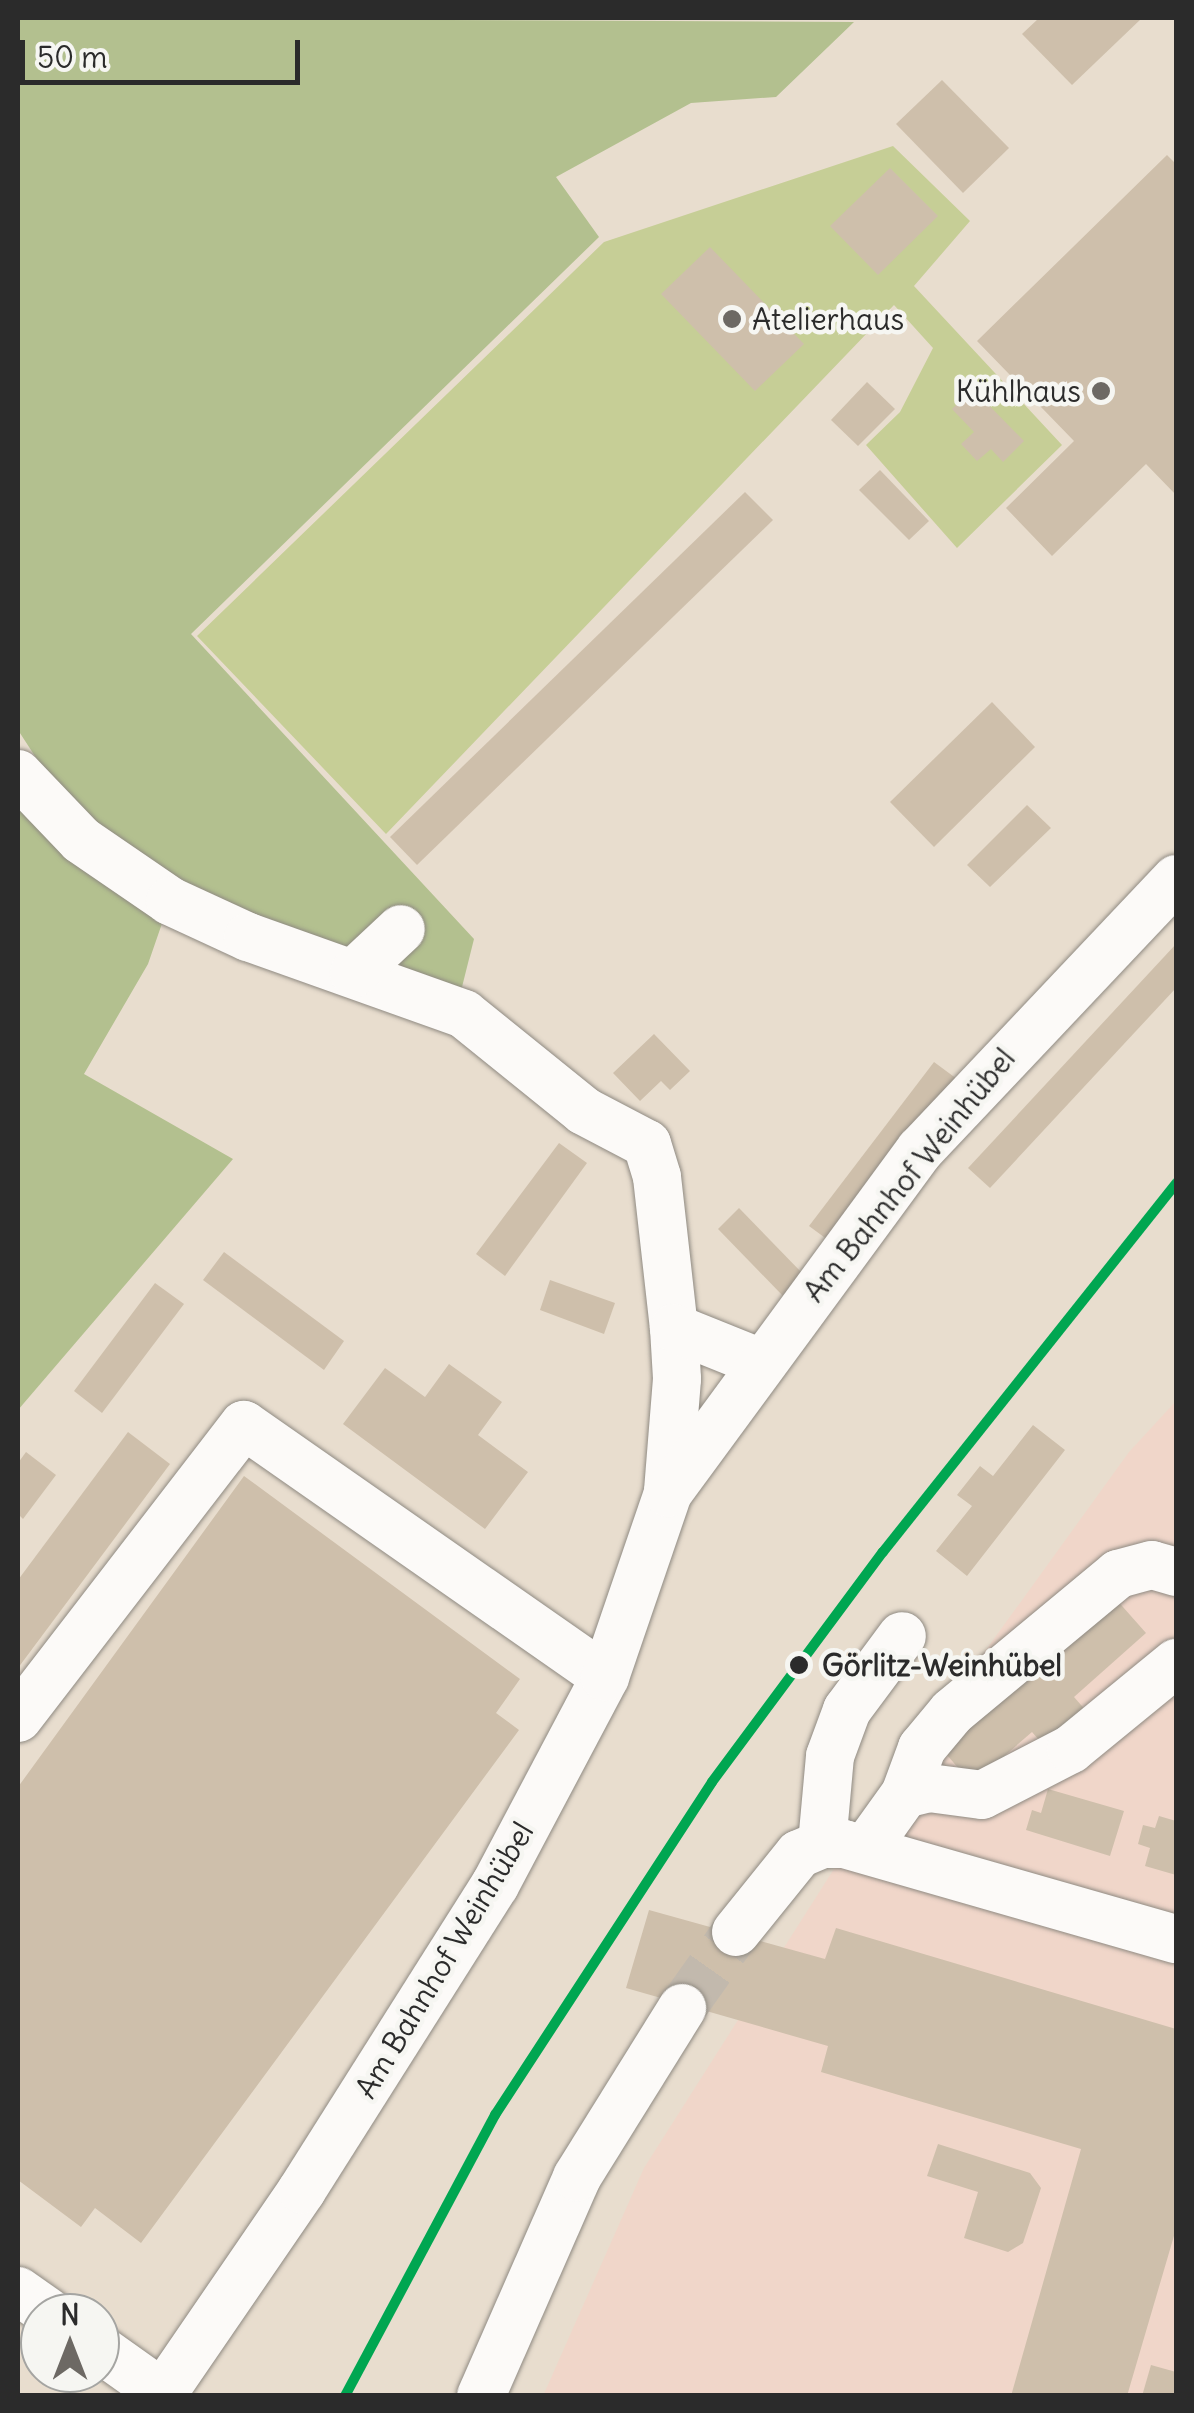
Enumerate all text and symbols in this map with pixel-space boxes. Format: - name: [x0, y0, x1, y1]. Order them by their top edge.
- scale bar: [25, 20, 305, 82]
- text: 50 m: [37, 38, 107, 76]
- place label: Atelierhaus: [752, 301, 904, 337]
- marker: Atelierhaus: [721, 308, 743, 330]
- place label: Kühlhaus: [956, 373, 1081, 409]
- marker: Kühlhaus: [1090, 380, 1112, 402]
- street label: Am Bahnhof Weinhübel: [796, 1041, 1022, 1309]
- place label: Görlitz-Weinhübel: [822, 1647, 1062, 1683]
- marker: Görlitz-Weinhübel: [786, 1652, 812, 1678]
- street label: Am Bahnhof Weinhübel: [347, 1815, 541, 2105]
- north arrow: [20, 2293, 120, 2393]
- text: N: [60, 2297, 80, 2333]

